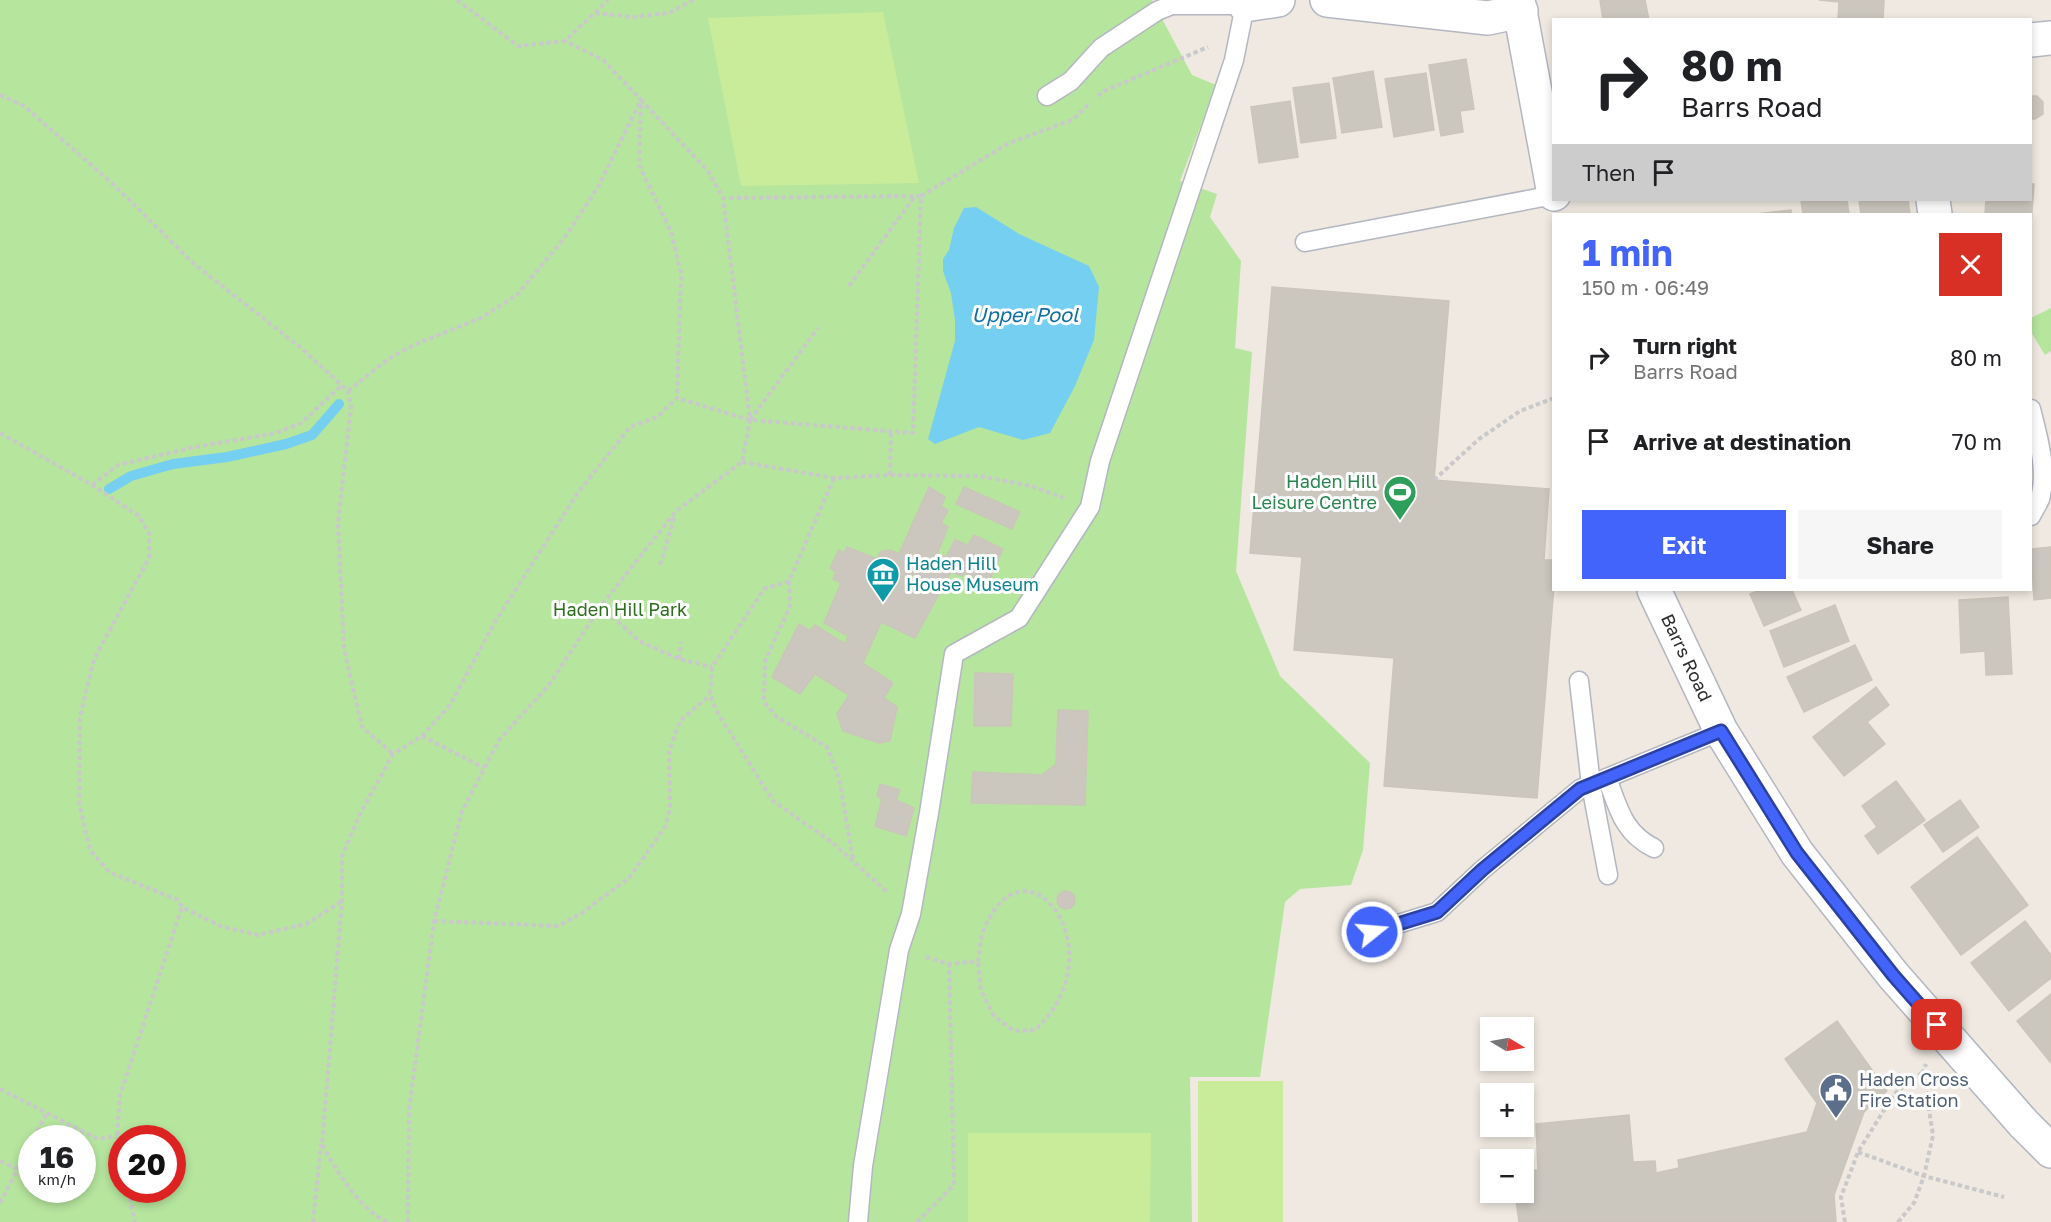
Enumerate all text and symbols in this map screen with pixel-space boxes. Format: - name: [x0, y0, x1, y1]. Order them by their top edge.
- text: 80 m: [1681, 40, 1782, 90]
- icon: right: [1582, 42, 1660, 120]
- text: Barrs Road: [1681, 91, 1823, 123]
- icon: arrive: [1647, 156, 1680, 189]
- text: Then: [1582, 159, 1635, 186]
- text: 1 min: [1582, 231, 1673, 274]
- button: close: [1939, 233, 2002, 296]
- text: 150 m · 06:49: [1582, 275, 1709, 299]
- water label: Upper Pool: [972, 302, 1079, 326]
- text: Turn right: [1633, 332, 1737, 359]
- icon: right: [1582, 341, 1615, 374]
- text: 80 m: [1950, 344, 2002, 371]
- text: Barrs Road: [1633, 359, 1738, 383]
- icon: arrive: [1582, 425, 1615, 458]
- text: Arrive at destination: [1633, 428, 1851, 455]
- text: 70 m: [1952, 428, 2002, 455]
- place label: Haden Hill Leisure Centre: [1251, 470, 1377, 513]
- sports icon: Haden Hill Leisure Centre: [1382, 474, 1418, 521]
- button: Exit: [1582, 510, 1786, 579]
- button: Share: [1798, 510, 2002, 579]
- place label: Haden Hill House Museum: [906, 552, 1039, 595]
- museum icon: Haden Hill House Museum: [865, 556, 901, 603]
- park label: Haden Hill Park: [553, 598, 687, 620]
- street label: Barrs Road: [1657, 610, 1717, 705]
- position arrow: [1340, 900, 1404, 964]
- pin: [1911, 999, 1962, 1050]
- icon: arrive: [1920, 1008, 1953, 1041]
- north arrow: [1480, 1017, 1534, 1071]
- map controls: [1480, 1017, 1534, 1203]
- place label: Haden Cross Fire Station: [1859, 1068, 1969, 1111]
- public building icon: Haden Cross Fire Station: [1818, 1072, 1854, 1119]
- button: +: [1480, 1083, 1534, 1137]
- speed limit sign: 20: [108, 1125, 186, 1203]
- text: 16: [40, 1139, 74, 1175]
- button: −: [1480, 1149, 1534, 1203]
- text: km/h: [38, 1170, 76, 1188]

